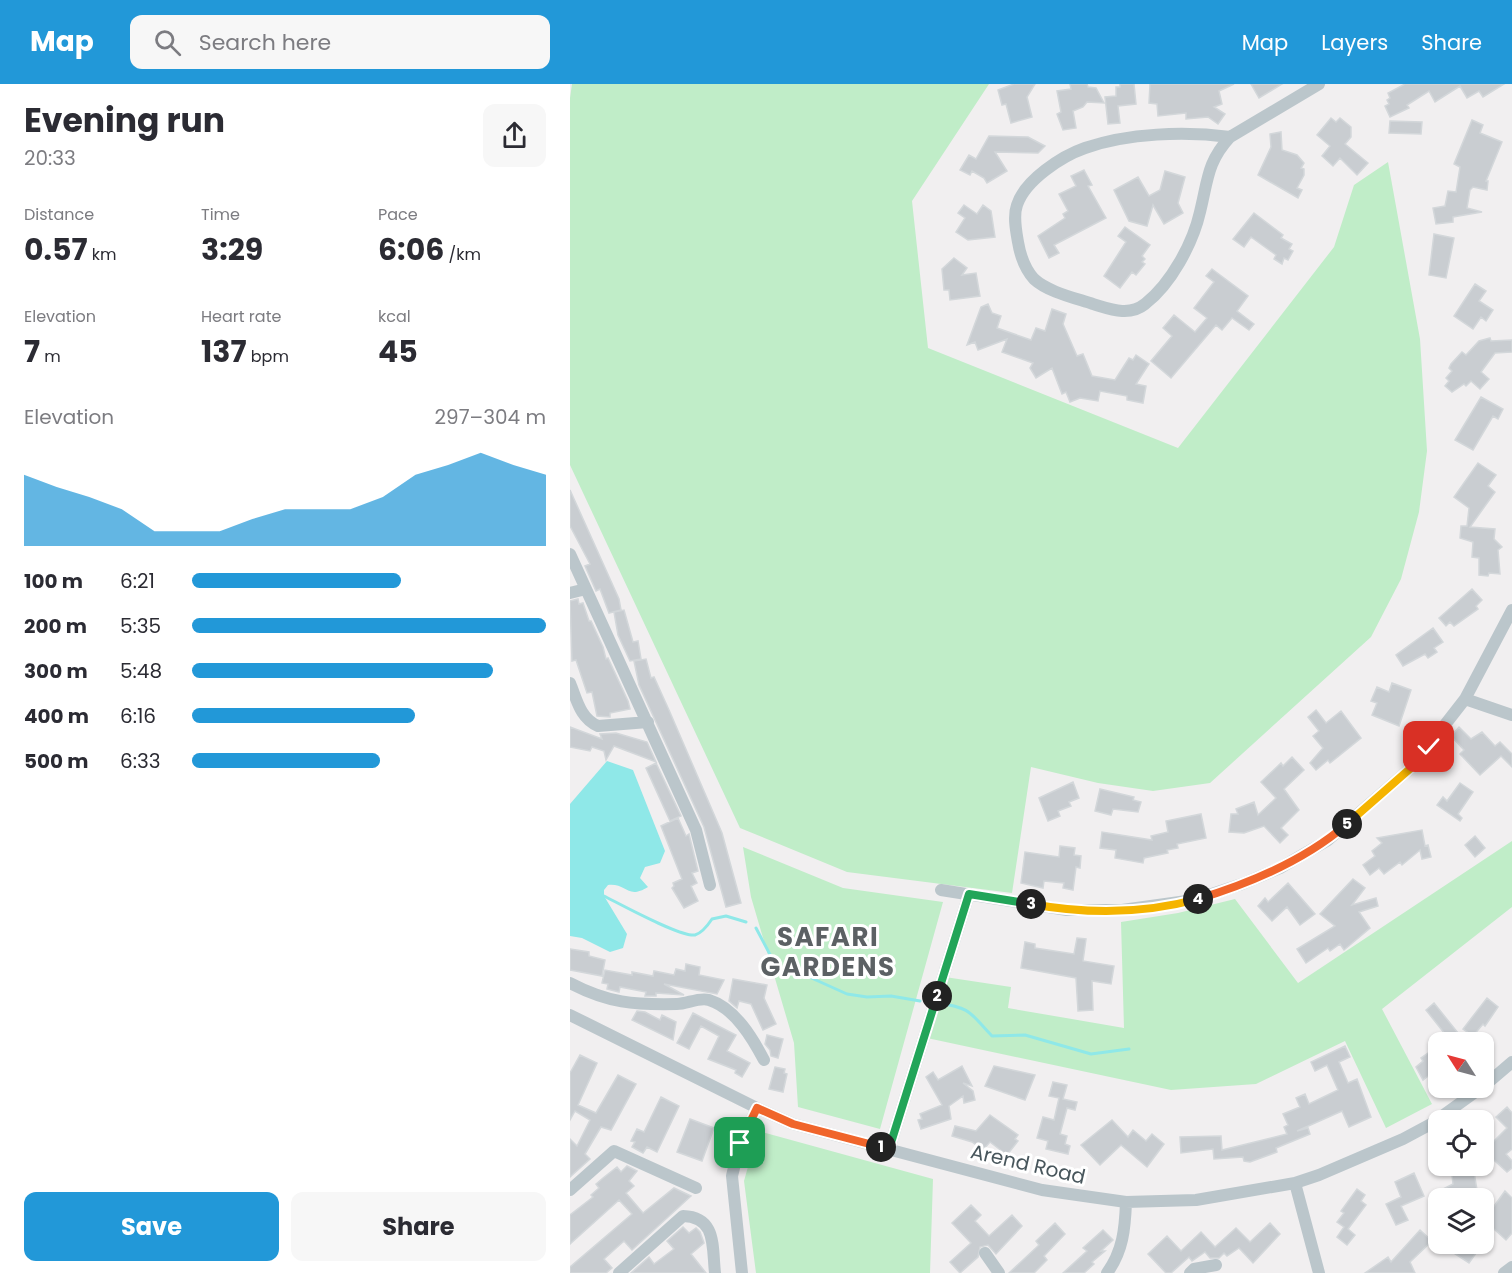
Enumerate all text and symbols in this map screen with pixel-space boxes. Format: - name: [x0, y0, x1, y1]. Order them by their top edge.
- search box: [130, 15, 550, 69]
- text: Map: [30, 22, 94, 61]
- icon: search: [151, 26, 184, 59]
- text: Search here: [199, 27, 331, 58]
- text: Map: [1242, 28, 1288, 57]
- text: Layers: [1321, 28, 1388, 57]
- text: Share: [1421, 28, 1482, 57]
- text: Evening run: [24, 97, 225, 144]
- button: share: [483, 104, 546, 167]
- text: 20:33: [24, 144, 76, 172]
- text: Distance: [24, 203, 94, 226]
- text: Time: [201, 203, 240, 226]
- text: Pace: [378, 203, 418, 226]
- text: 0.57: [24, 228, 88, 271]
- text: 3:29: [201, 228, 263, 271]
- text: 6:06: [378, 228, 444, 271]
- text: km: [88, 243, 117, 266]
- text: /km: [444, 243, 481, 266]
- text: Elevation: [24, 305, 96, 328]
- text: Heart rate: [201, 305, 281, 328]
- text: kcal: [378, 305, 411, 328]
- text: 7: [24, 330, 40, 373]
- text: 137: [201, 330, 246, 373]
- text: 45: [378, 330, 418, 373]
- text: m: [40, 345, 61, 368]
- text: bpm: [246, 345, 289, 368]
- text: Elevation: [24, 403, 114, 431]
- text: 297–304 m: [435, 403, 546, 431]
- text: 100 m: [24, 567, 83, 595]
- text: 6:21: [120, 567, 155, 595]
- text: 200 m: [24, 612, 87, 640]
- text: 5:35: [120, 612, 161, 640]
- text: 300 m: [24, 657, 88, 685]
- text: 5:48: [120, 657, 162, 685]
- text: 400 m: [24, 702, 89, 730]
- text: 6:16: [120, 702, 156, 730]
- pin: [1403, 721, 1454, 772]
- icon: check: [1412, 730, 1445, 763]
- text: 500 m: [24, 747, 89, 775]
- text: 6:33: [120, 747, 161, 775]
- pin: 5: [1332, 809, 1362, 839]
- text: 5: [1342, 812, 1352, 835]
- pin: 4: [1183, 884, 1213, 914]
- text: 4: [1193, 887, 1203, 910]
- pin: 3: [1016, 889, 1046, 919]
- text: 3: [1026, 892, 1036, 915]
- district label: SAFARI GARDENS: [761, 919, 895, 985]
- pin: 2: [922, 981, 952, 1011]
- text: 2: [932, 984, 942, 1007]
- north arrow: [1428, 1032, 1494, 1098]
- map controls: [1428, 1032, 1494, 1254]
- button: locate: [1428, 1110, 1494, 1176]
- pin: [714, 1117, 765, 1168]
- icon: arrive: [723, 1126, 756, 1159]
- pin: 1: [866, 1132, 896, 1162]
- text: 1: [878, 1135, 884, 1158]
- street label: Arend Road: [968, 1137, 1088, 1191]
- button: layers: [1428, 1188, 1494, 1254]
- button: Save: [24, 1192, 279, 1261]
- button: Share: [291, 1192, 546, 1261]

